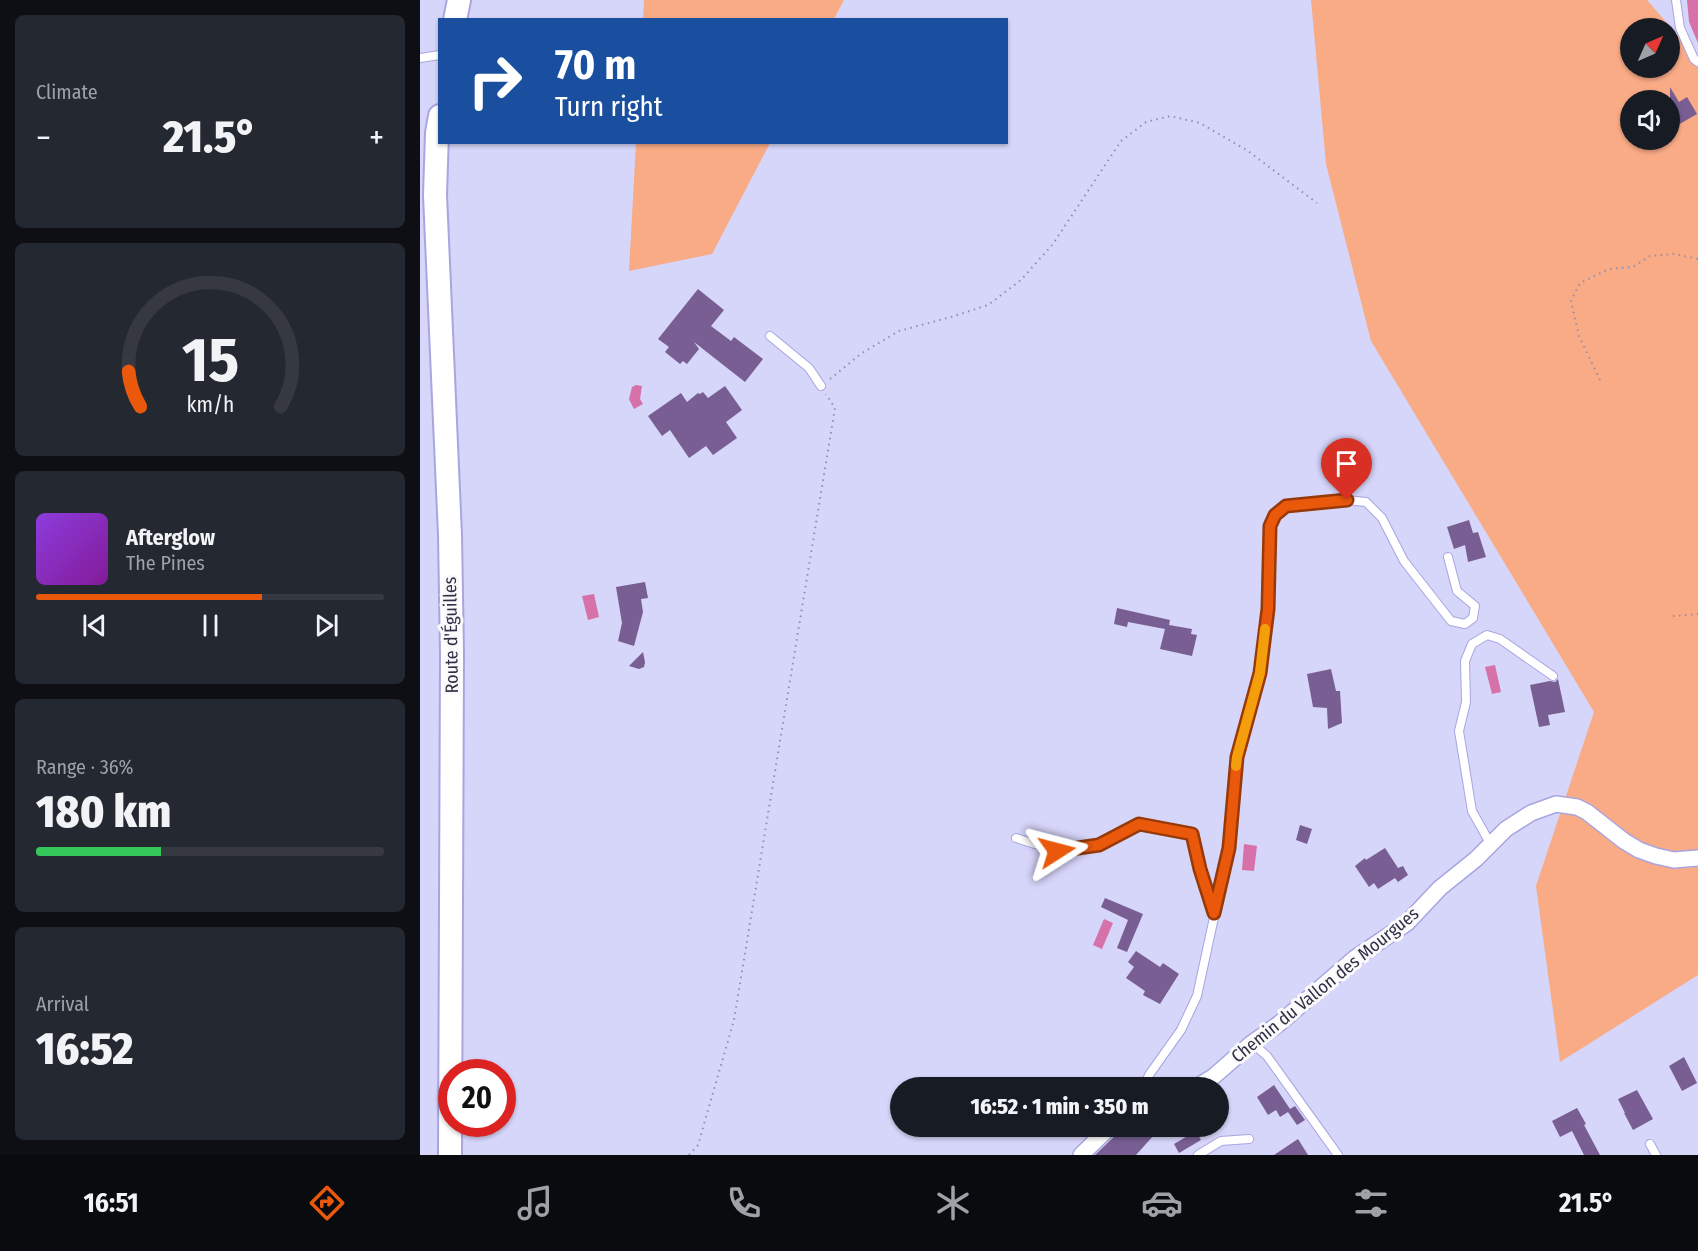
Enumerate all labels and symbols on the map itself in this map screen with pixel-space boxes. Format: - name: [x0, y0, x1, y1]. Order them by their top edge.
- north arrow: [1620, 18, 1680, 78]
- pin: [1321, 438, 1372, 500]
- street label: Route d'Éguilles: [438, 576, 463, 694]
- position arrow: [1025, 819, 1089, 883]
- street label: Chemin du Vallon des Mourgues: [1227, 902, 1423, 1067]
- speed limit sign: 20: [438, 1059, 516, 1137]

